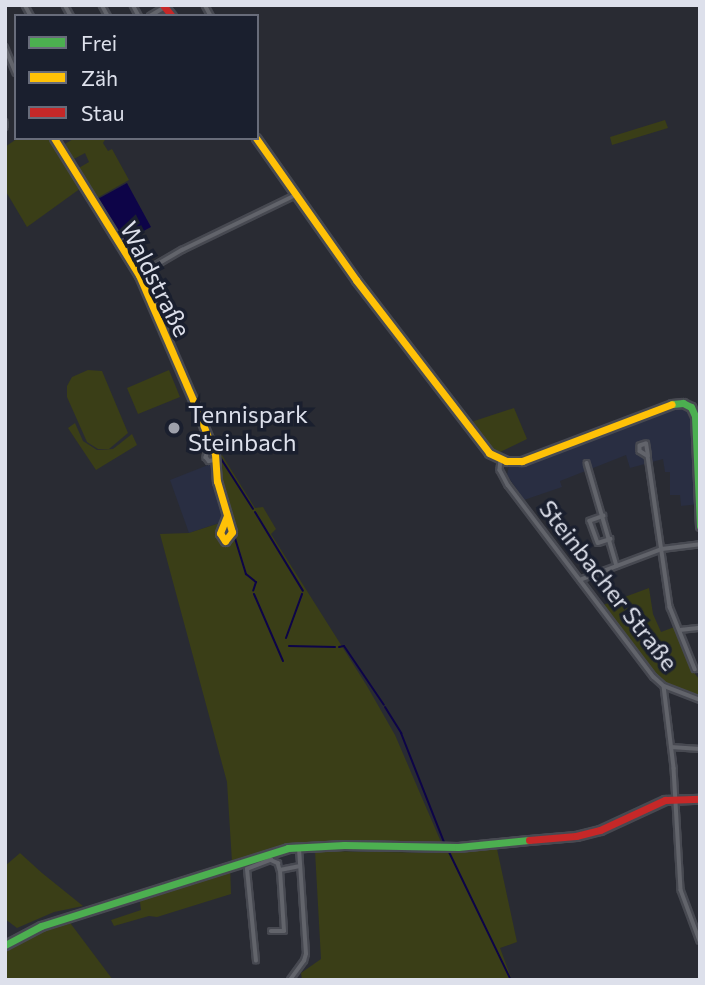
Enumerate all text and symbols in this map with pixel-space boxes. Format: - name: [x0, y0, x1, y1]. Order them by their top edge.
- legend: [14, 14, 259, 140]
- text: Frei: [81, 30, 117, 55]
- text: Zäh: [81, 65, 118, 90]
- text: Stau: [81, 100, 124, 125]
- street label: Waldstraße: [115, 217, 197, 341]
- place label: Tennispark Steinbach: [188, 400, 308, 456]
- marker: Tennispark Steinbach: [166, 420, 182, 436]
- street label: Steinbacher Straße: [534, 494, 684, 676]

